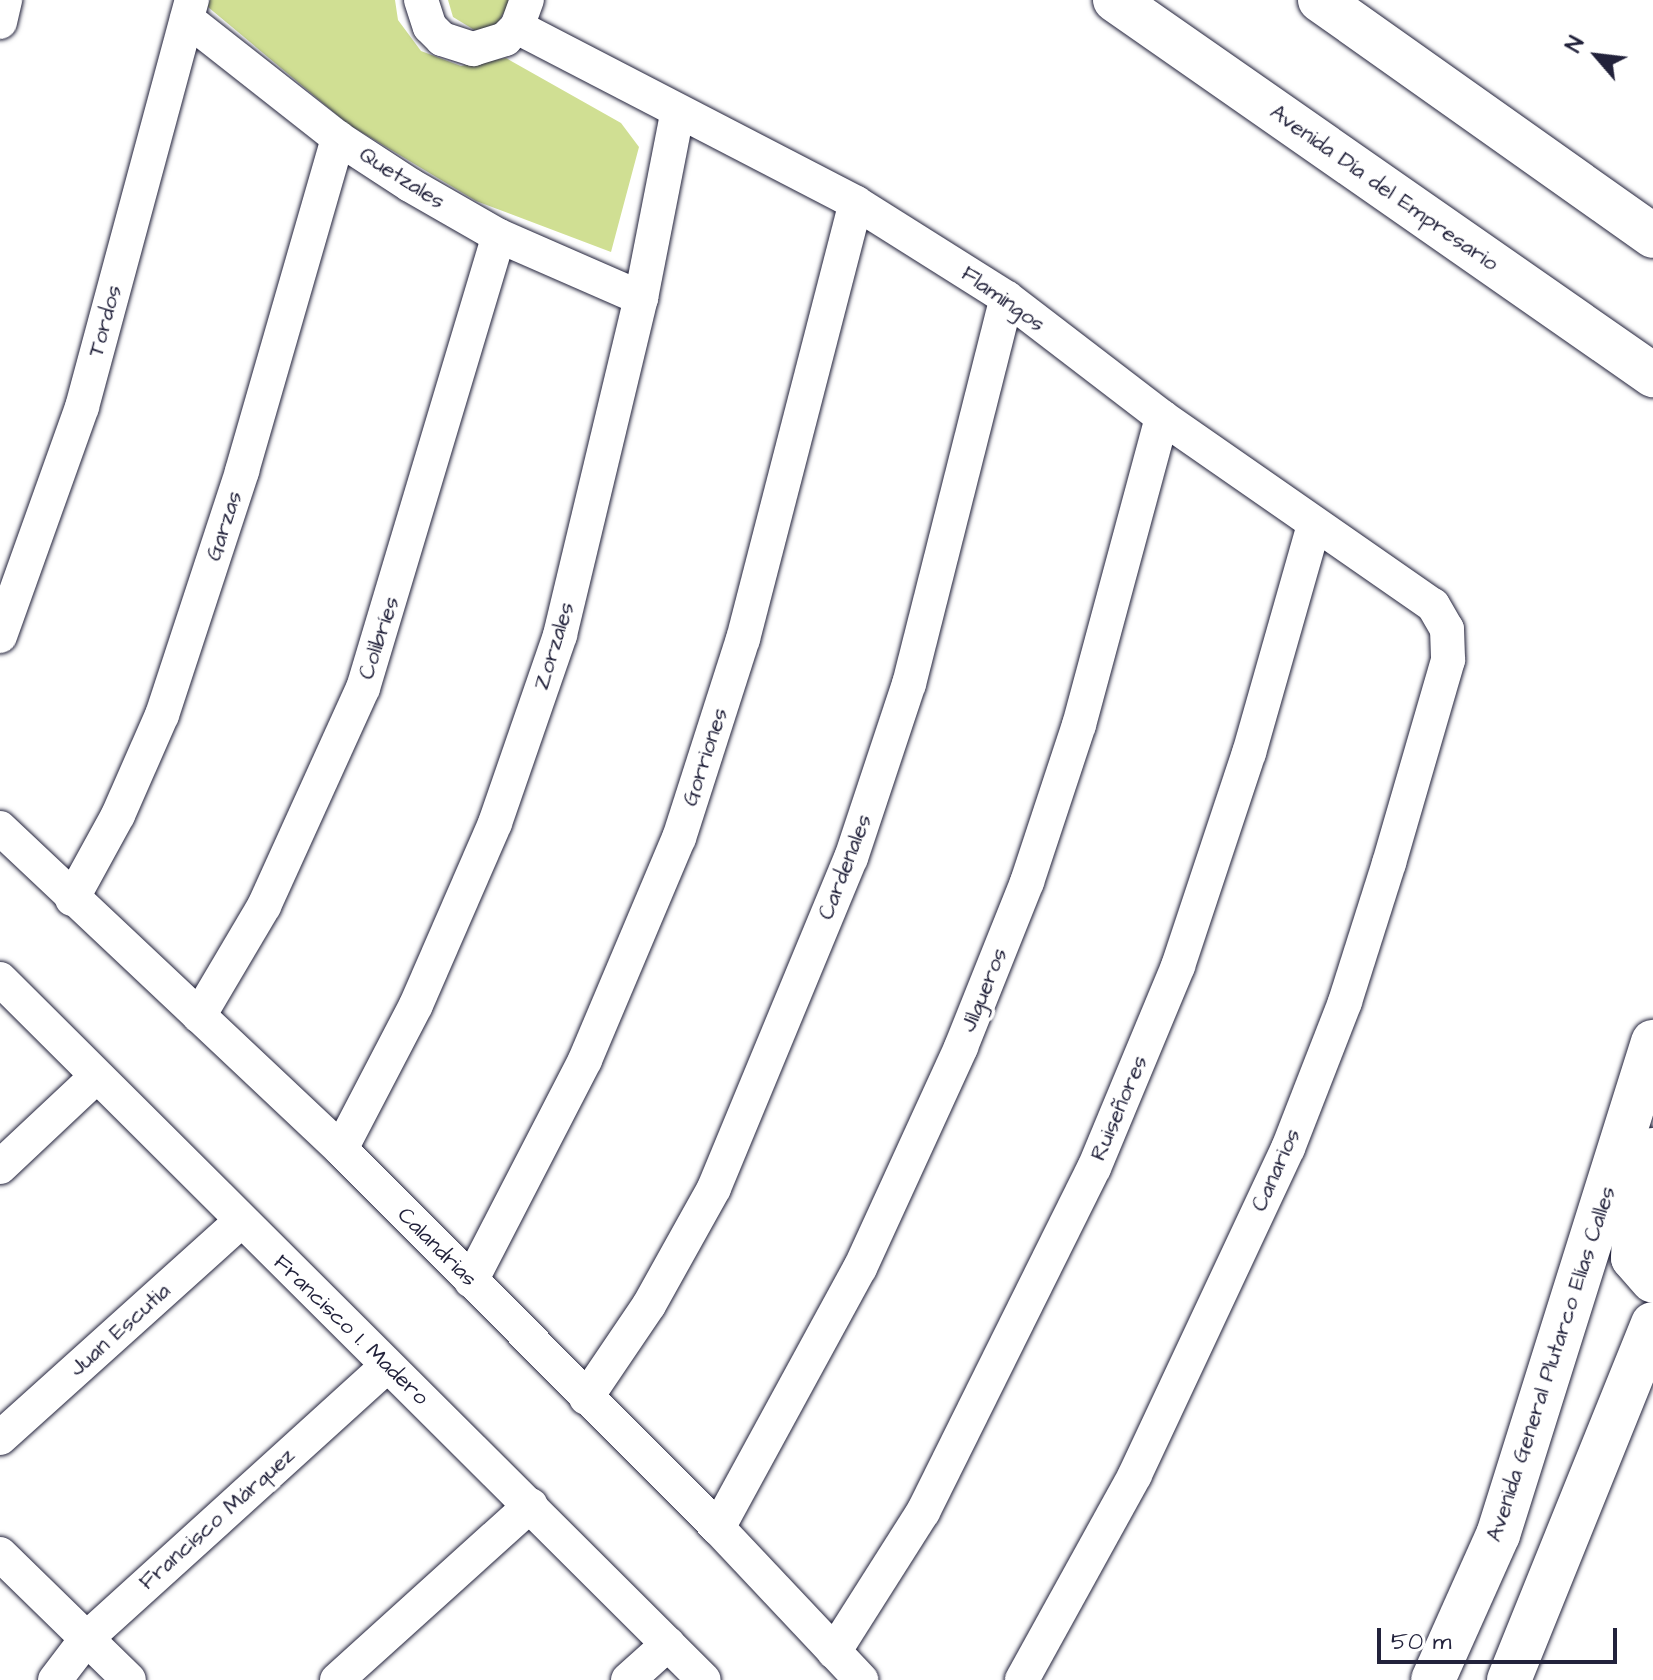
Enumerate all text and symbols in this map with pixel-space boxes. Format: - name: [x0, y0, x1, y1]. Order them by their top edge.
- north arrow: [1557, 16, 1637, 96]
- text: N: [1558, 31, 1592, 58]
- street label: Avenida Día del Empresario: [1265, 99, 1503, 277]
- street label: Quetzales: [354, 141, 450, 215]
- street label: Flamingos: [956, 261, 1050, 337]
- street label: Tordos: [83, 282, 127, 360]
- street label: Garzas: [200, 488, 248, 564]
- street label: Colibríes: [353, 593, 405, 683]
- street label: Zorzales: [528, 599, 580, 693]
- street label: Gorriones: [677, 705, 733, 809]
- street label: Cardenales: [813, 811, 877, 923]
- street label: Jilgueros: [955, 944, 1013, 1036]
- street label: Ruiseñores: [1085, 1051, 1153, 1165]
- street label: Canarios: [1246, 1125, 1306, 1215]
- street label: Avenida General Plutarco Elías Calles: [1481, 1183, 1621, 1545]
- street label: Calandrias: [392, 1202, 482, 1292]
- street label: Francisco I. Madero: [268, 1249, 434, 1411]
- street label: Juan Escutia: [64, 1278, 176, 1382]
- street label: Francisco Márquez: [134, 1442, 300, 1596]
- scale bar: [1381, 1612, 1621, 1662]
- text: 50 m: [1391, 1625, 1451, 1659]

